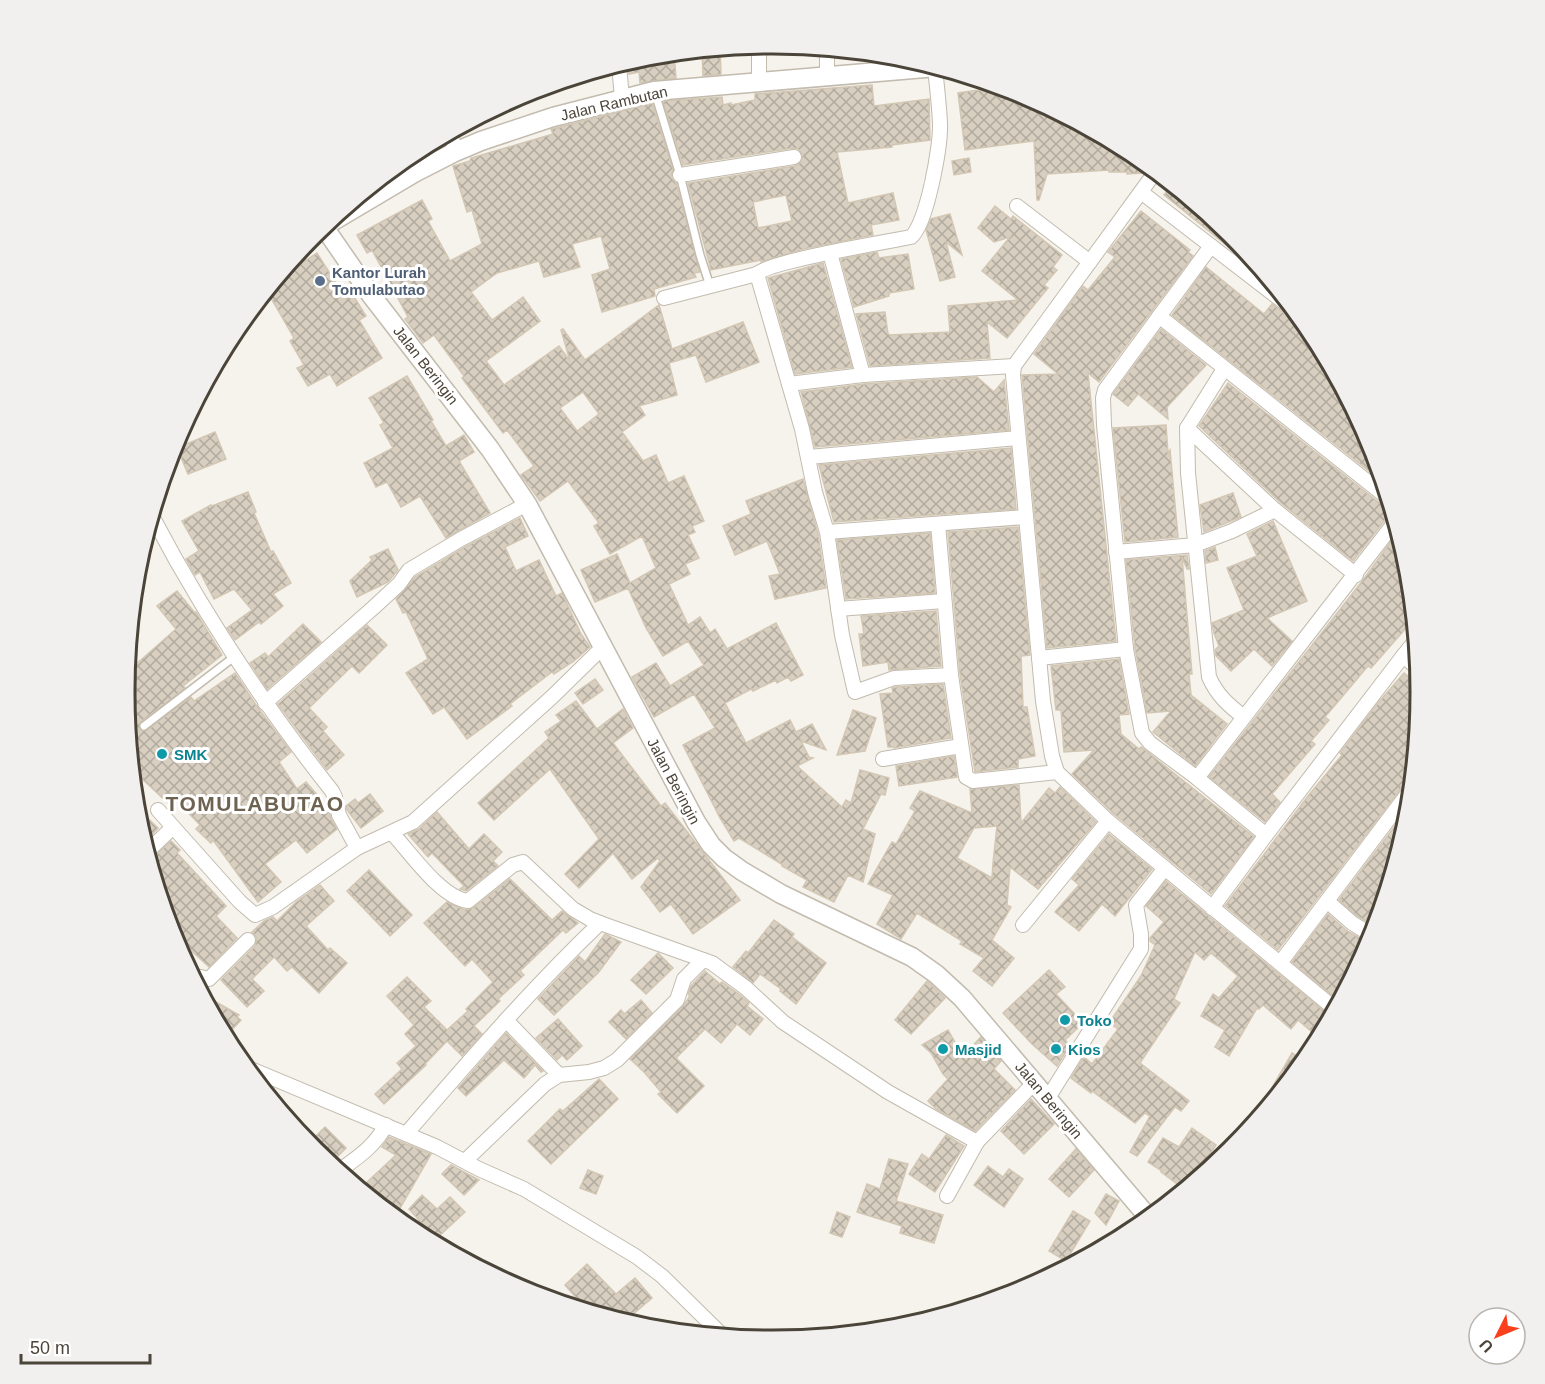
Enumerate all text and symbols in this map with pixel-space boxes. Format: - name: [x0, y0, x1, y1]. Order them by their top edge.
- street label: Jalan Rambutan: [559, 82, 669, 124]
- place label: Kantor Lurah Tomulabutao: [332, 264, 426, 298]
- marker: Kantor Lurah Tomulabutao: [313, 274, 327, 288]
- street label: Jalan Beringin: [390, 322, 462, 408]
- street label: Jalan Beringin: [644, 735, 704, 827]
- place label: SMK: [174, 746, 208, 763]
- marker: SMK: [155, 747, 169, 761]
- district label: TOMULABUTAO: [165, 792, 345, 815]
- place label: Toko: [1077, 1012, 1112, 1029]
- marker: Toko: [1058, 1013, 1072, 1027]
- place label: Masjid: [955, 1041, 1002, 1058]
- place label: Kios: [1068, 1041, 1101, 1058]
- marker: Masjid: [936, 1042, 950, 1056]
- marker: Kios: [1049, 1042, 1063, 1056]
- street label: Jalan Beringin: [1012, 1058, 1086, 1142]
- north arrow: [1467, 1306, 1527, 1366]
- scale bar: [21, 1327, 150, 1365]
- text: U: [1476, 1336, 1497, 1356]
- text: 50 m: [30, 1338, 70, 1358]

